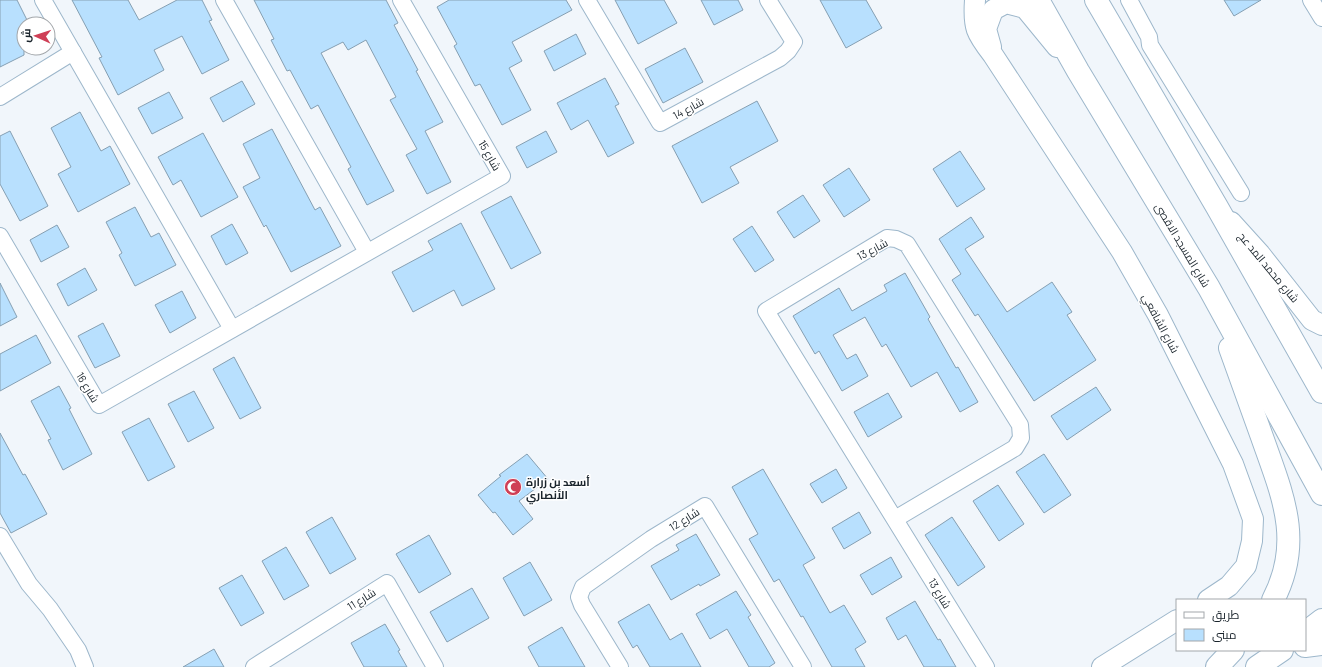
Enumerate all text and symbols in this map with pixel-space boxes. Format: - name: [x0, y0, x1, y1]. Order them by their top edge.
- north arrow: [16, 16, 56, 56]
- text: ش: [19, 28, 33, 43]
- street label: شارع 14: [670, 94, 707, 124]
- street label: شارع 15: [474, 137, 504, 174]
- street label: شارع المسجد الاقصى: [1151, 201, 1213, 290]
- street label: شارع محمد المد عج: [1234, 229, 1302, 306]
- street label: شارع 13: [854, 236, 891, 264]
- street label: شارع الشافعي: [1137, 291, 1182, 356]
- street label: شارع 16: [72, 369, 102, 406]
- place label: أسعد بن زرارة الأنصاري: [526, 475, 590, 505]
- mosque icon: أسعد بن زرارة الأنصاري: [503, 477, 523, 497]
- street label: شارع 12: [666, 505, 703, 535]
- street label: شارع 13: [924, 575, 954, 612]
- street label: شارع 11: [344, 585, 379, 614]
- legend: [1176, 599, 1306, 651]
- text: طريق: [1212, 607, 1240, 622]
- text: مبنى: [1212, 627, 1237, 642]

